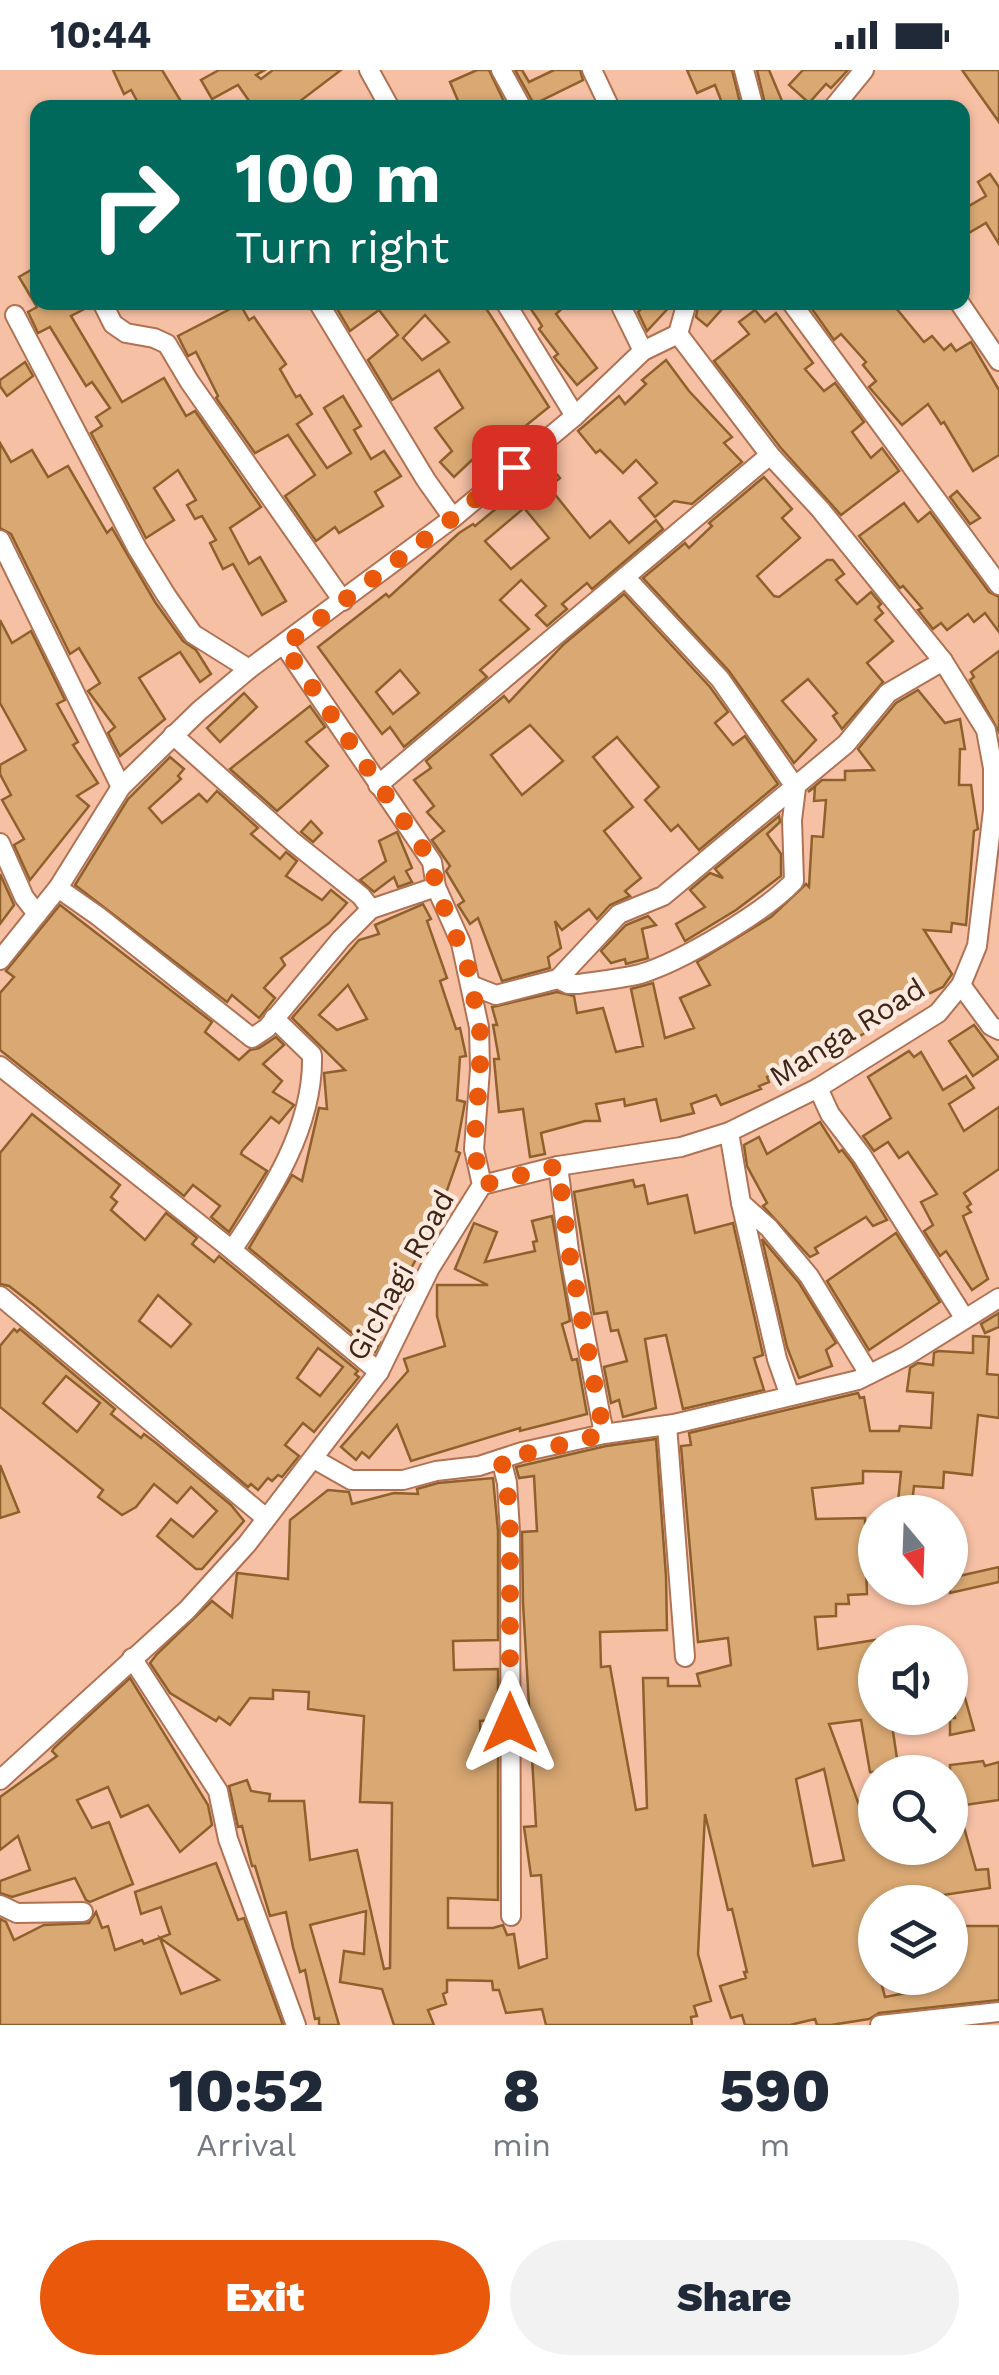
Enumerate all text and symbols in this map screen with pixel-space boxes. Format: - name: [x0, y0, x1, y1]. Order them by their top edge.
- text: 10:44: [50, 13, 151, 57]
- text: 100 m: [235, 137, 441, 219]
- icon: right: [70, 140, 200, 270]
- text: Turn right: [235, 221, 449, 274]
- pin: [472, 425, 557, 510]
- icon: arrive: [487, 440, 542, 495]
- street label: Manga Road: [763, 970, 931, 1094]
- street label: Gichagi Road: [339, 1184, 461, 1366]
- north arrow: [858, 1495, 968, 1605]
- map controls: [858, 1495, 968, 1995]
- button: sound: [858, 1625, 968, 1735]
- position arrow: [458, 1671, 562, 1775]
- button: search: [858, 1755, 968, 1865]
- button: layers: [858, 1885, 968, 1995]
- text: 10:52: [169, 2055, 324, 2126]
- text: 8: [503, 2055, 540, 2126]
- text: 590: [719, 2055, 830, 2126]
- text: Arrival: [196, 2126, 296, 2164]
- text: min: [492, 2126, 551, 2164]
- text: m: [760, 2126, 790, 2164]
- button: Exit: [40, 2240, 490, 2355]
- button: Share: [510, 2240, 959, 2355]

